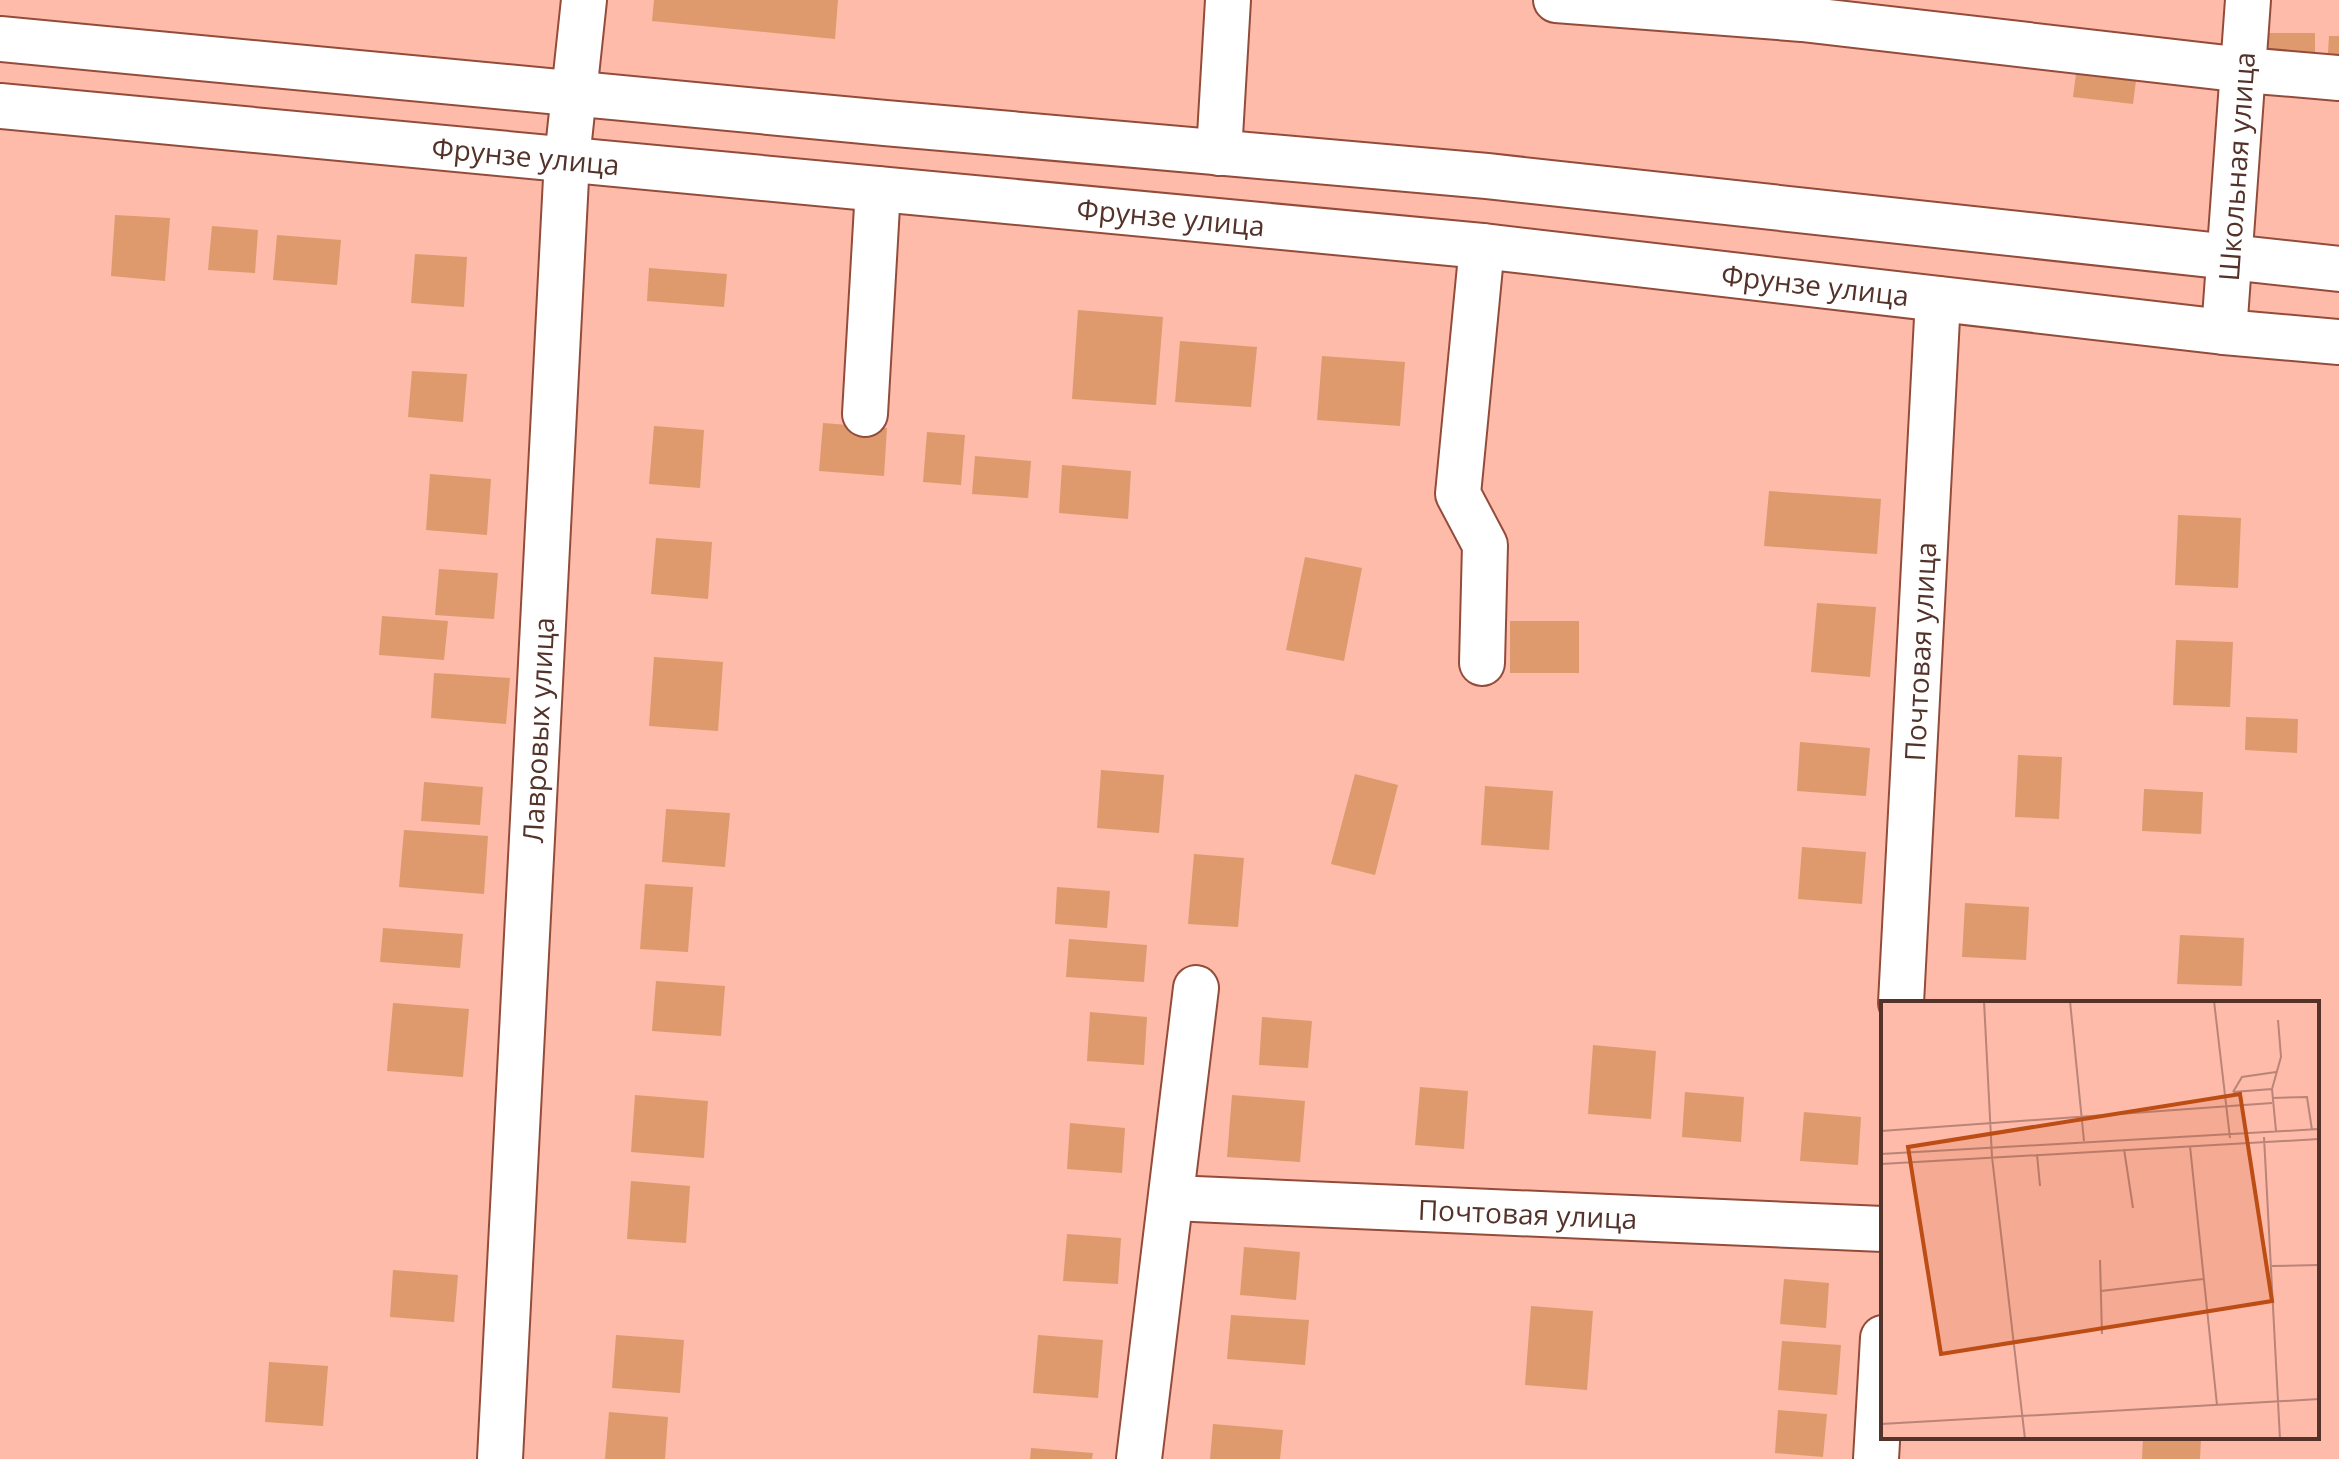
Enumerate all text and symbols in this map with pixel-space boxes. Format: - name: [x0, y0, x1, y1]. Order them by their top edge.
- street label: Школьная улица: [2209, 50, 2263, 282]
- street label: Фрунзе улица: [430, 128, 621, 183]
- street label: Фрунзе улица: [1075, 189, 1267, 244]
- street label: Фрунзе улица: [1719, 255, 1911, 314]
- street label: Почтовая улица: [1895, 541, 1944, 762]
- street label: Лавровых улица: [513, 616, 562, 844]
- inset map: [1881, 1001, 2319, 1439]
- street label: Почтовая улица: [1417, 1190, 1638, 1237]

